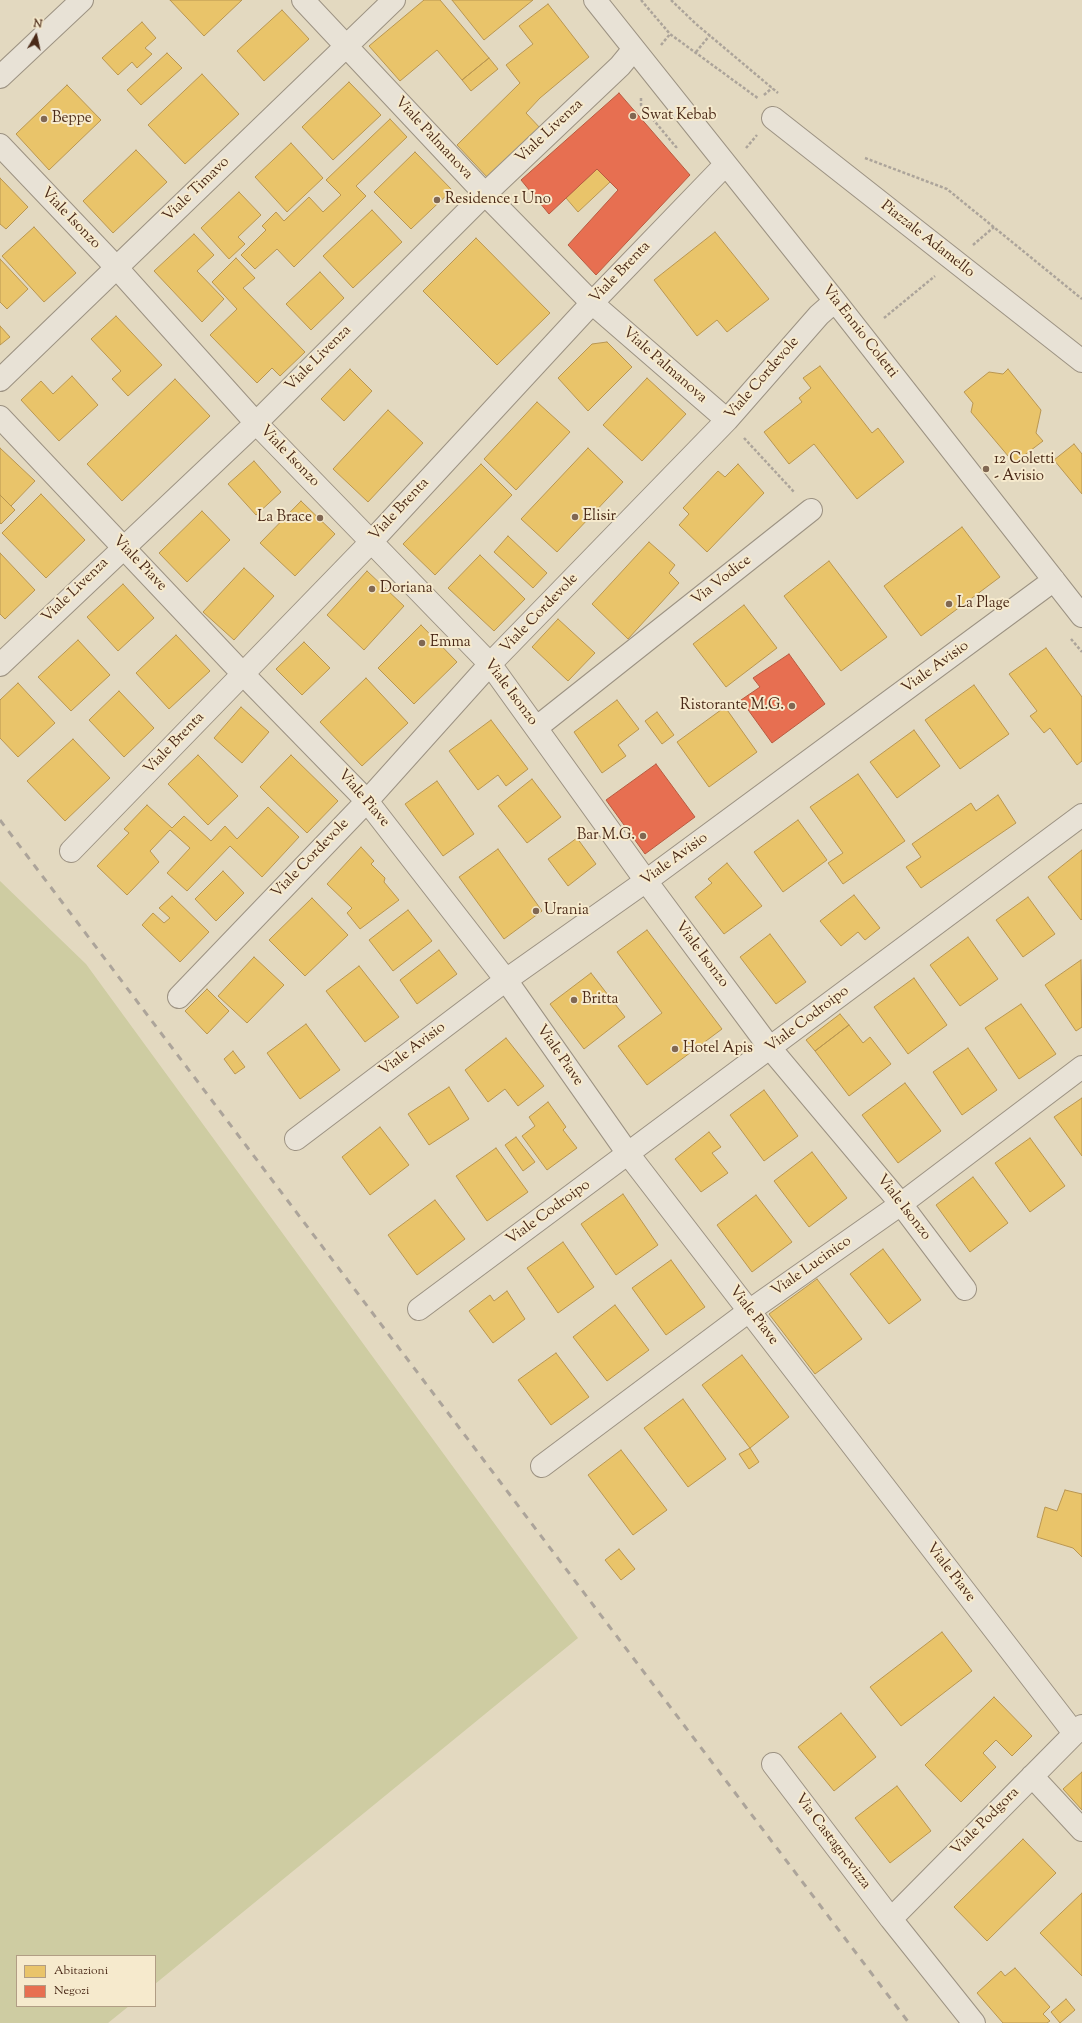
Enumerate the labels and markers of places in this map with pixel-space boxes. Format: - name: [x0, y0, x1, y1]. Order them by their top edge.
- place label: Swat Kebab: [641, 107, 716, 125]
- place label: Beppe: [52, 110, 92, 128]
- marker: Swat Kebab: [628, 111, 638, 121]
- marker: Beppe: [39, 114, 49, 124]
- place label: Residence 1 Uno: [445, 191, 551, 209]
- marker: Residence 1 Uno: [432, 195, 442, 205]
- place label: 12 Coletti - Avisio: [994, 451, 1055, 486]
- marker: 12 Coletti - Avisio: [981, 464, 991, 474]
- place label: Elisir: [583, 508, 616, 526]
- place label: La Brace: [257, 509, 312, 527]
- marker: Elisir: [570, 512, 580, 522]
- marker: La Brace: [315, 513, 325, 523]
- place label: Doriana: [380, 580, 433, 598]
- marker: Doriana: [367, 584, 377, 594]
- place label: La Plage: [957, 595, 1010, 613]
- marker: La Plage: [944, 599, 954, 609]
- place label: Emma: [430, 634, 471, 652]
- marker: Emma: [417, 638, 427, 648]
- place label: Ristorante M.G.: [680, 697, 784, 715]
- marker: Ristorante M.G.: [787, 701, 797, 711]
- place label: Bar M.G.: [577, 827, 635, 845]
- marker: Bar M.G.: [638, 831, 648, 841]
- place label: Urania: [544, 902, 589, 920]
- marker: Urania: [531, 906, 541, 916]
- place label: Britta: [582, 991, 618, 1009]
- marker: Britta: [569, 995, 579, 1005]
- place label: Hotel Apis: [683, 1040, 753, 1058]
- marker: Hotel Apis: [670, 1044, 680, 1054]

